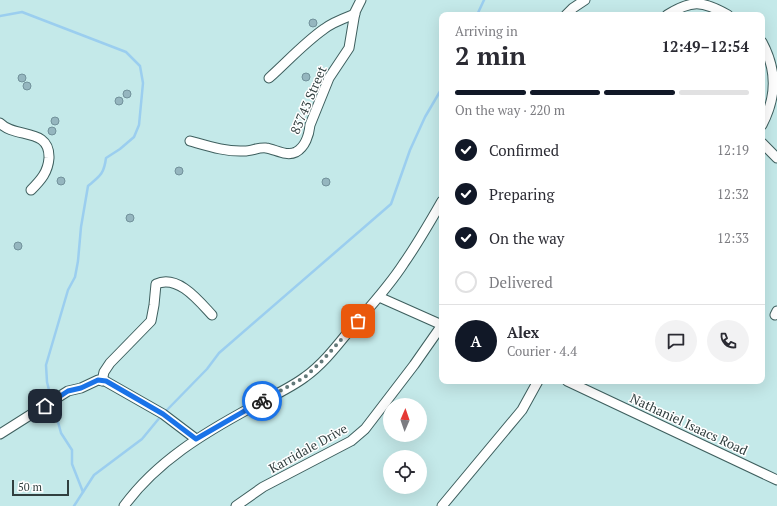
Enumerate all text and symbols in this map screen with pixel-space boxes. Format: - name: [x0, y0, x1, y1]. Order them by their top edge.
- text: Arriving in: [455, 22, 518, 40]
- text: 12:49–12:54: [662, 36, 749, 56]
- text: 2 min: [455, 38, 526, 72]
- street label: 83743 Street: [286, 63, 331, 137]
- text: On the way · 220 m: [455, 101, 565, 119]
- icon: check: [455, 139, 477, 161]
- text: Confirmed: [489, 140, 559, 160]
- text: 12:19: [717, 141, 749, 159]
- icon: check: [455, 183, 477, 205]
- text: Preparing: [489, 184, 554, 204]
- text: 12:32: [717, 185, 749, 203]
- icon: check: [455, 227, 477, 249]
- text: On the way: [489, 228, 564, 248]
- text: 12:33: [717, 229, 749, 247]
- text: Delivered: [489, 272, 553, 292]
- pin: [341, 304, 375, 338]
- icon: bag: [347, 310, 369, 332]
- button: chat: [655, 320, 697, 362]
- button: phone: [707, 320, 749, 362]
- text: Alex: [507, 322, 539, 342]
- text: A: [471, 331, 481, 351]
- text: Courier · 4.4: [507, 342, 577, 360]
- courier: [242, 381, 282, 421]
- pin: [28, 389, 62, 423]
- street label: Nathaniel Isaacs Road: [627, 389, 751, 459]
- icon: bike: [251, 390, 273, 412]
- icon: home: [34, 395, 56, 417]
- north arrow: [383, 398, 427, 442]
- map controls: [383, 398, 427, 494]
- street label: Karridale Drive: [265, 419, 351, 477]
- button: locate: [383, 450, 427, 494]
- scale bar: [12, 478, 69, 497]
- text: 50 m: [18, 480, 42, 494]

